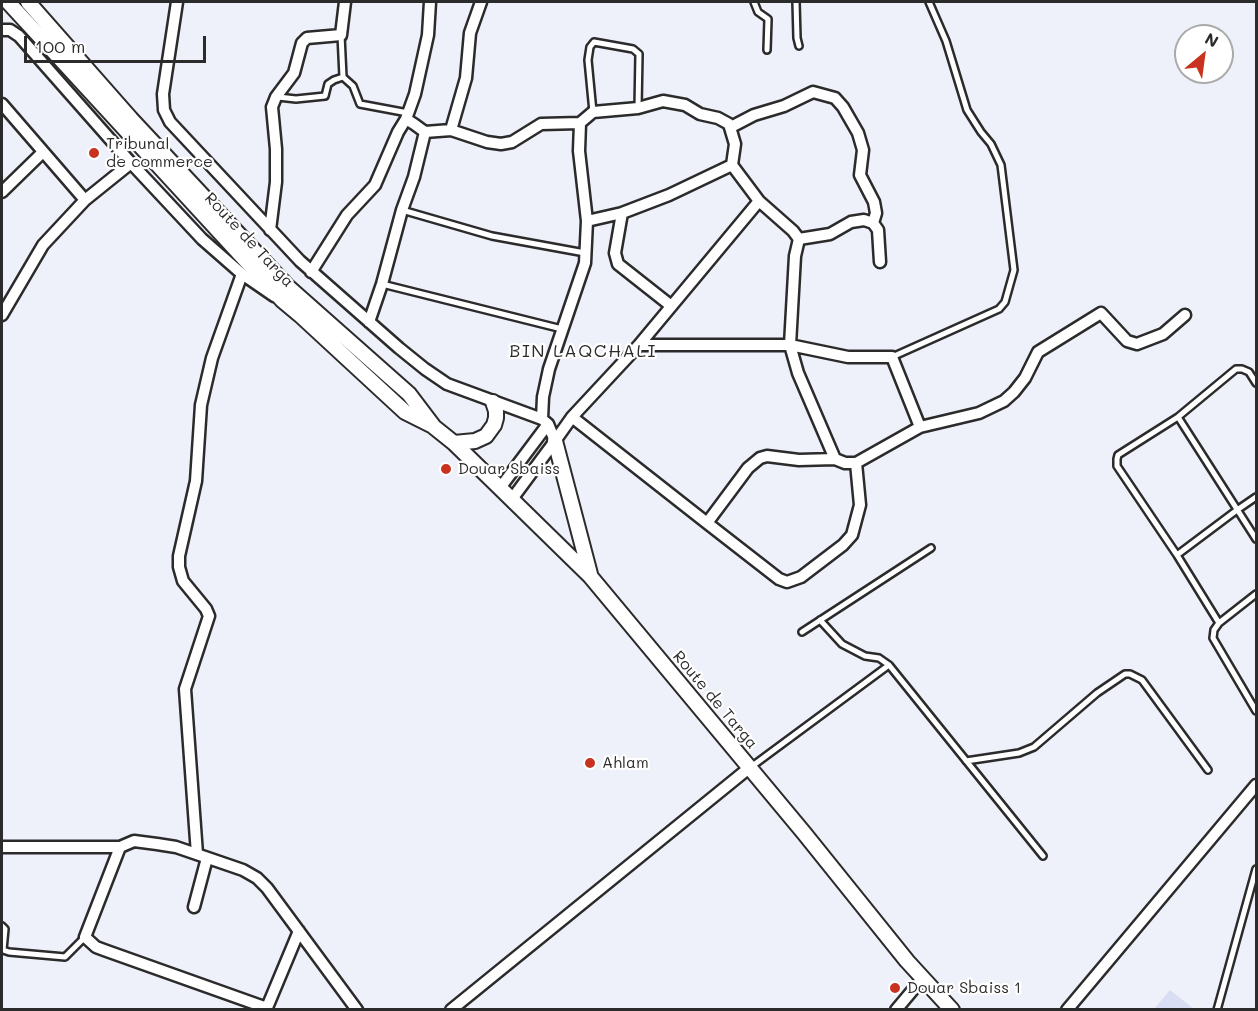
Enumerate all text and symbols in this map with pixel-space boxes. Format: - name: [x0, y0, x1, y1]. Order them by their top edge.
- scale bar: [27, 24, 208, 62]
- north arrow: [1174, 24, 1234, 84]
- text: N: [1202, 27, 1222, 52]
- text: 100 m: [35, 34, 85, 58]
- place label: Tribunal de commerce: [106, 134, 213, 172]
- marker: Tribunal de commerce: [87, 146, 101, 160]
- street label: Route de Targa: [200, 189, 298, 291]
- district label: BIN LAQCHALI: [509, 340, 657, 362]
- place label: Douar Sbaiss: [458, 459, 560, 479]
- marker: Douar Sbaiss: [439, 462, 453, 476]
- street label: Route de Targa: [668, 647, 762, 753]
- place label: Ahlam: [602, 753, 649, 773]
- marker: Ahlam: [583, 756, 597, 770]
- place label: Douar Sbaiss 1: [907, 978, 1021, 998]
- marker: Douar Sbaiss 1: [888, 981, 902, 995]

